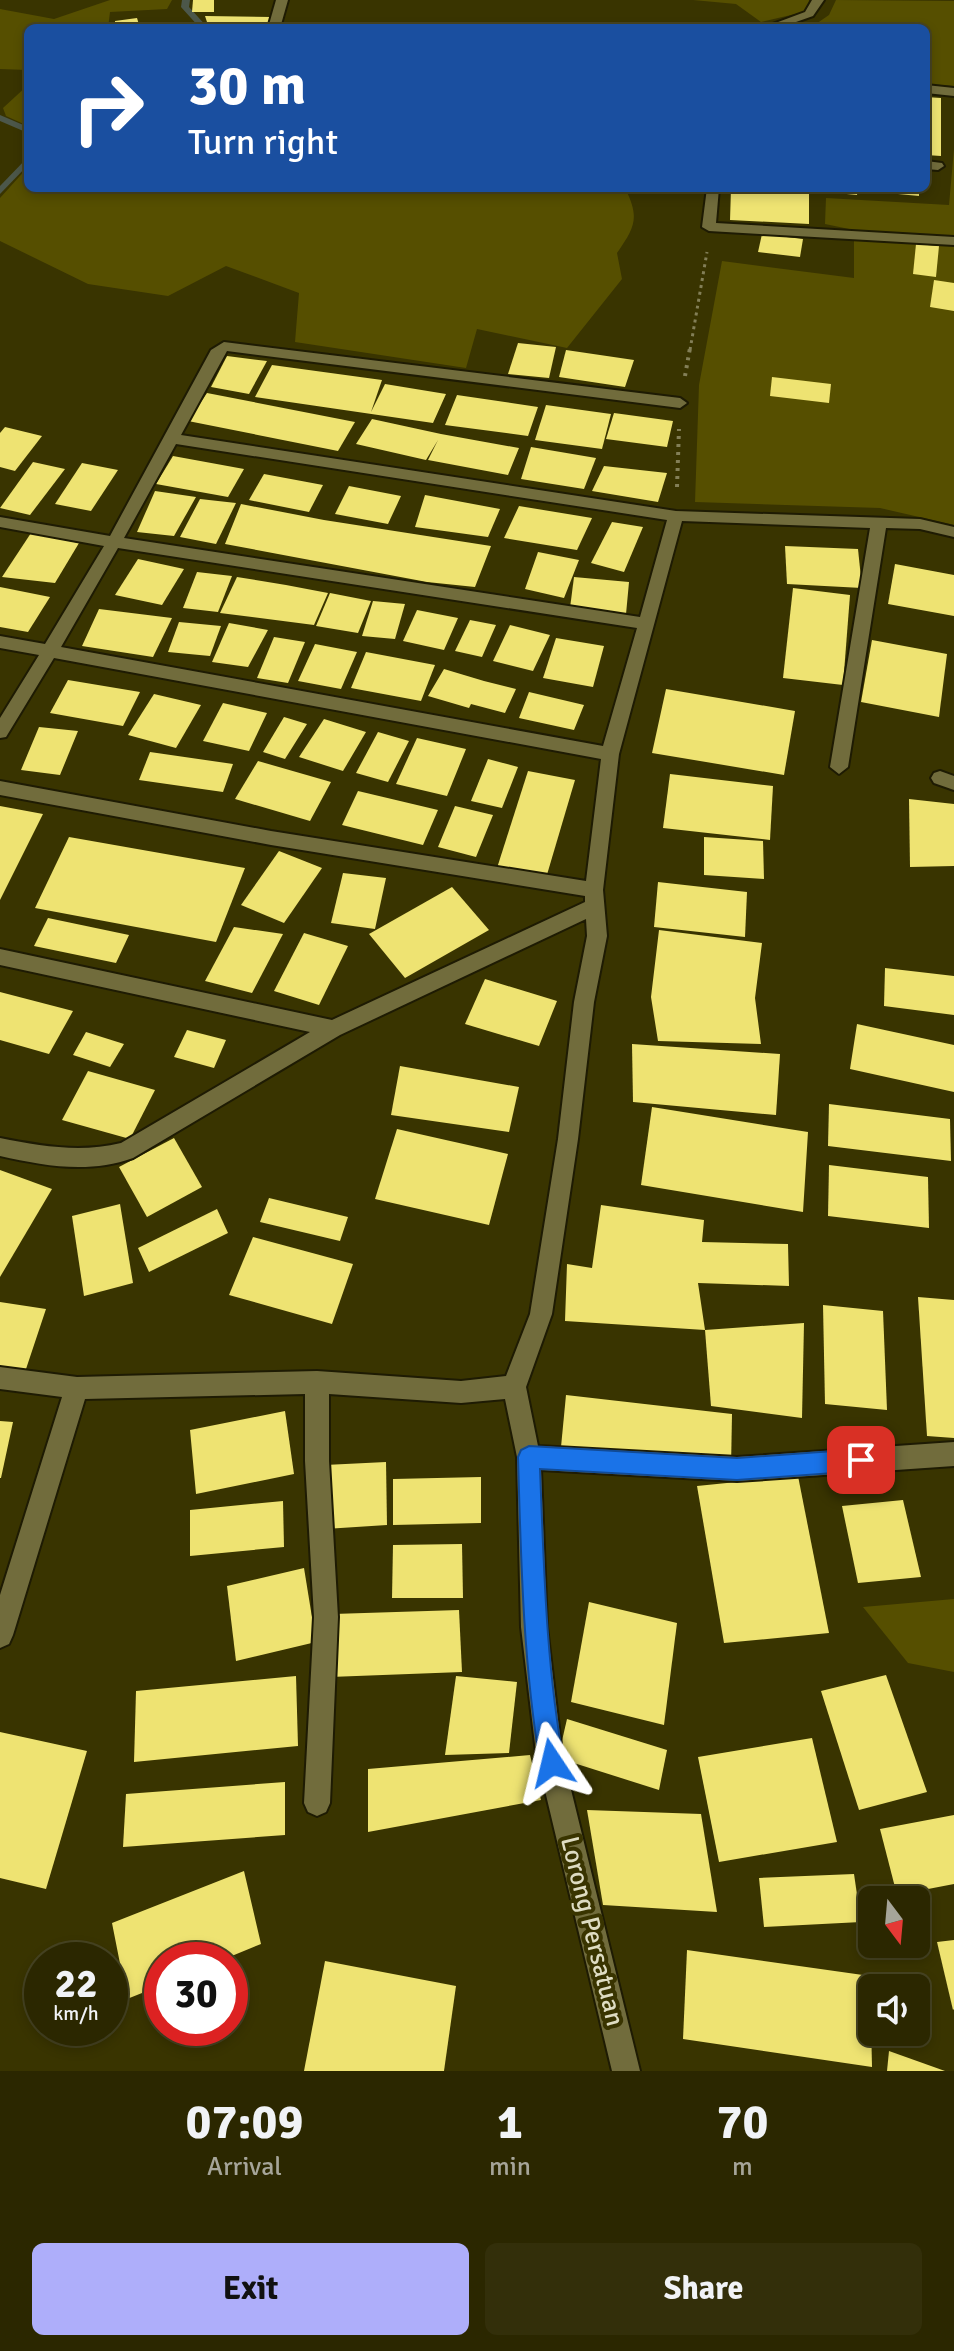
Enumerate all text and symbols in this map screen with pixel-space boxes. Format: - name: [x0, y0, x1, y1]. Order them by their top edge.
- text: 30 m: [188, 51, 306, 120]
- icon: right: [56, 56, 160, 160]
- text: Turn right: [188, 120, 338, 165]
- pin: [827, 1426, 895, 1494]
- icon: arrive: [839, 1438, 883, 1482]
- position arrow: [510, 1721, 594, 1805]
- street label: Lorong Persatuan: [553, 1833, 631, 2029]
- north arrow: [858, 1886, 930, 1958]
- map controls: [858, 1886, 930, 2046]
- speed limit sign: 30: [144, 1942, 248, 2046]
- text: 22: [54, 1959, 98, 2009]
- button: sound: [858, 1974, 930, 2046]
- text: km/h: [53, 2001, 99, 2026]
- text: 07:09: [186, 2093, 303, 2152]
- text: 1: [497, 2093, 523, 2152]
- text: 70: [717, 2093, 768, 2152]
- text: Arrival: [207, 2151, 282, 2183]
- text: min: [489, 2151, 531, 2183]
- text: m: [732, 2151, 753, 2183]
- button: Exit: [32, 2243, 469, 2335]
- button: Share: [485, 2243, 922, 2335]

